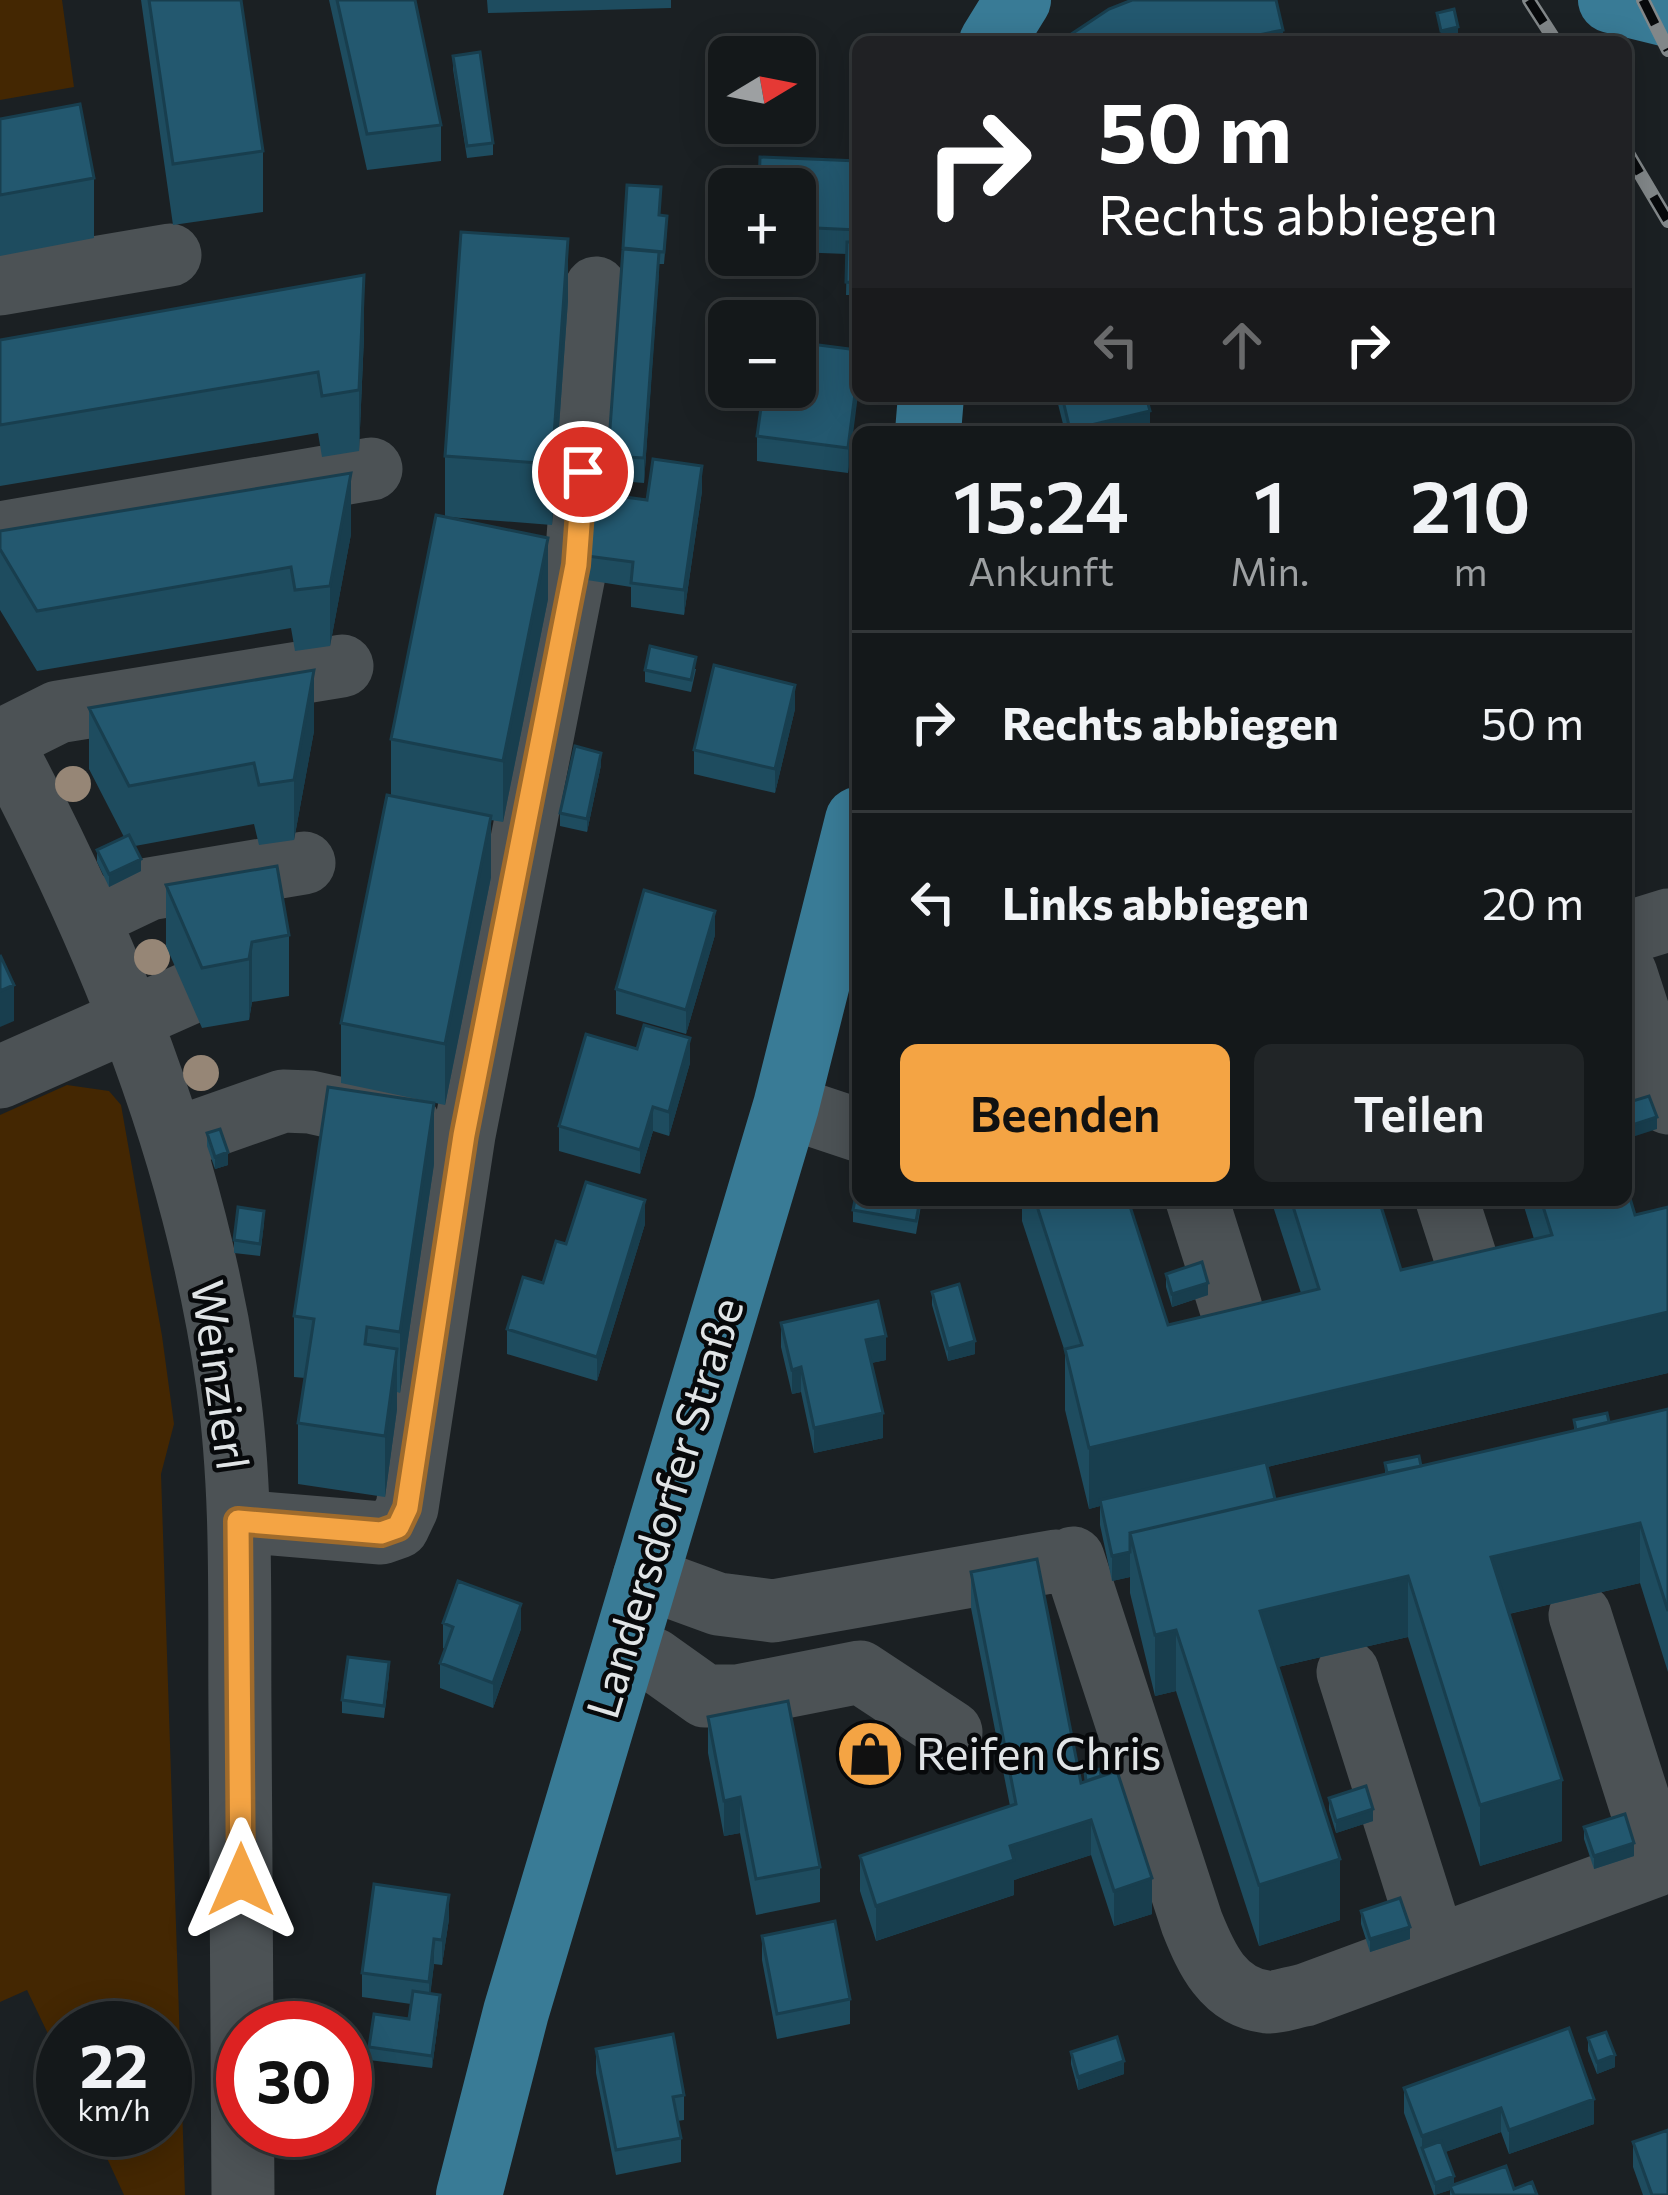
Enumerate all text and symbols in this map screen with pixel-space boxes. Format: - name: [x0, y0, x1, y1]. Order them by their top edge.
- north arrow: [708, 36, 816, 144]
- map controls: [708, 36, 816, 408]
- text: 50 m: [1098, 78, 1292, 180]
- icon: right: [900, 84, 1056, 240]
- button: +: [708, 168, 816, 276]
- text: Rechts abbiegen: [1098, 180, 1498, 246]
- button: −: [708, 300, 816, 408]
- icon: left: [1083, 312, 1149, 378]
- icon: ahead: [1209, 312, 1275, 378]
- icon: right: [1335, 312, 1401, 378]
- pin: [532, 421, 634, 523]
- icon: arrive: [550, 439, 616, 505]
- text: 15:24: [953, 460, 1129, 548]
- text: 1: [1254, 460, 1286, 548]
- text: 210: [1410, 460, 1531, 548]
- text: Ankunft: [968, 546, 1114, 594]
- text: Min.: [1230, 546, 1309, 594]
- text: m: [1454, 546, 1488, 594]
- icon: right: [900, 689, 966, 755]
- text: Rechts abbiegen: [1002, 694, 1339, 749]
- text: 50 m: [1481, 694, 1584, 749]
- icon: left: [900, 869, 966, 935]
- text: Links abbiegen: [1002, 874, 1309, 929]
- text: 20 m: [1482, 874, 1584, 929]
- button: Beenden: [900, 1044, 1230, 1182]
- button: Teilen: [1254, 1044, 1584, 1182]
- street label: Weinzierl: [182, 1276, 263, 1473]
- street label: Landersdorfer Straße: [572, 1290, 753, 1724]
- shop icon: Reifen Chris: [835, 1719, 905, 1789]
- place label: Reifen Chris: [916, 1724, 1161, 1779]
- position arrow: [178, 1817, 304, 1943]
- speed limit sign: 30: [216, 2001, 372, 2157]
- text: 22: [80, 2027, 148, 2100]
- text: km/h: [78, 2090, 150, 2127]

